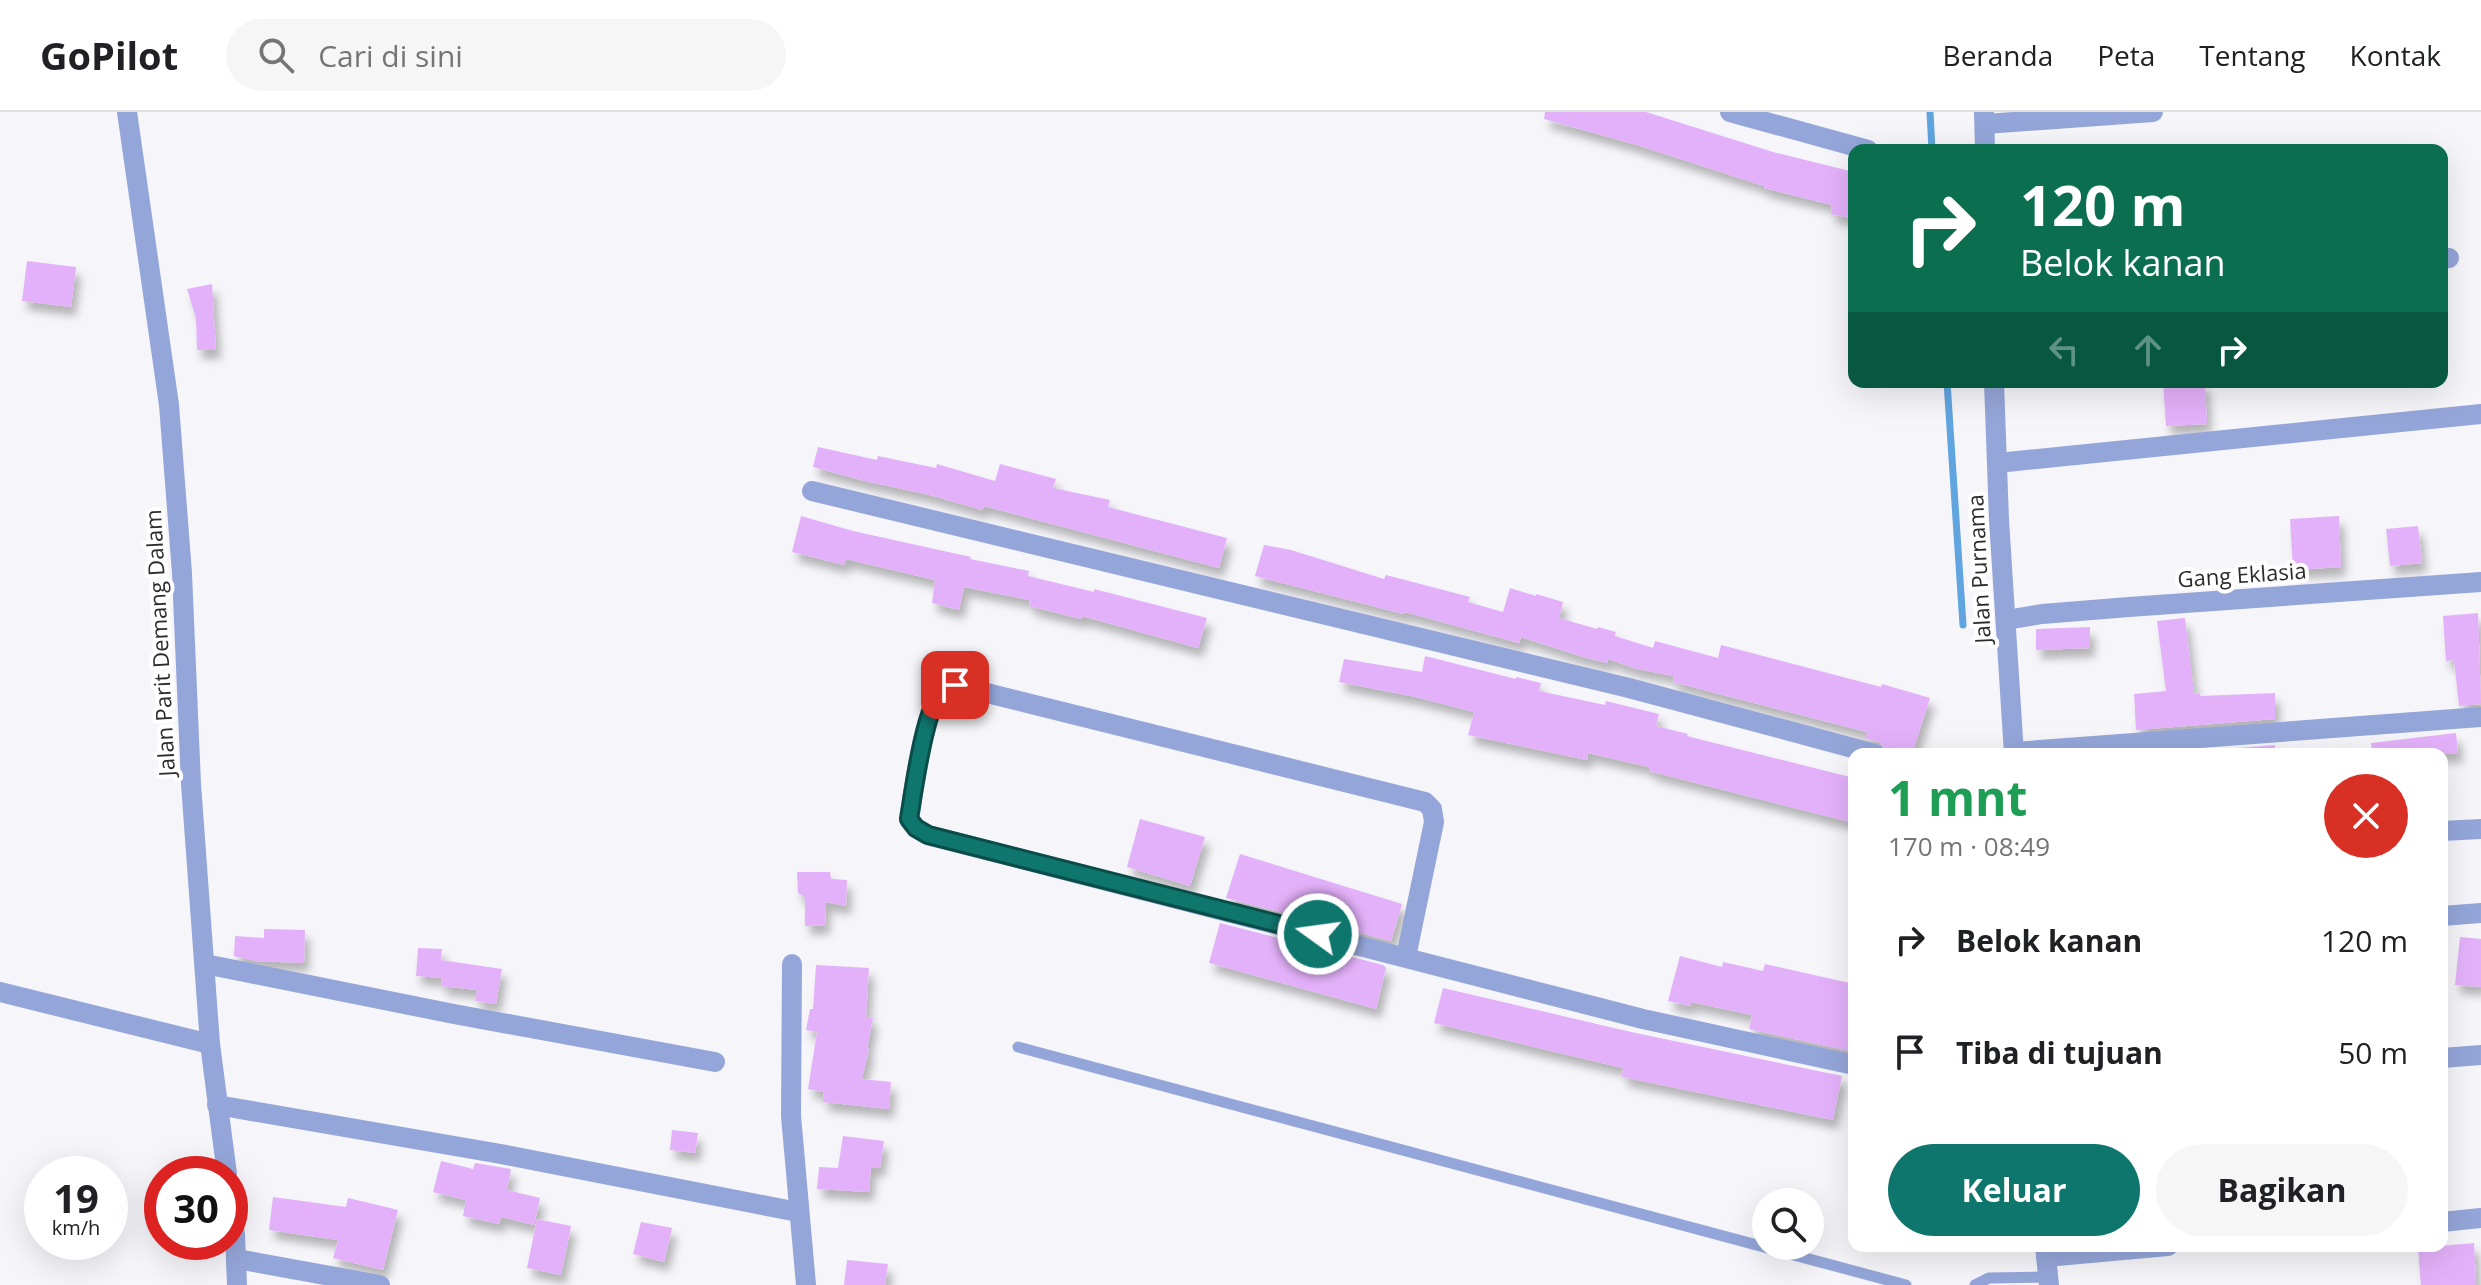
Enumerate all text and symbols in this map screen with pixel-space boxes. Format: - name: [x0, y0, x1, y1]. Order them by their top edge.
- search box: [226, 19, 786, 91]
- text: GoPilot: [40, 29, 178, 81]
- icon: search: [254, 33, 298, 77]
- text: Cari di sini: [318, 35, 463, 76]
- text: Beranda: [1943, 36, 2053, 74]
- text: Peta: [2097, 36, 2155, 74]
- text: Tentang: [2199, 36, 2306, 74]
- text: Kontak: [2350, 36, 2441, 74]
- text: 120 m: [2020, 166, 2186, 242]
- icon: right: [1888, 176, 1992, 280]
- text: Belok kanan: [2020, 238, 2226, 287]
- icon: left: [2042, 328, 2086, 372]
- icon: ahead: [2126, 328, 2170, 372]
- icon: right: [2210, 328, 2254, 372]
- street label: Jalan Purnama: [1959, 494, 1997, 646]
- street label: Jalan Parit Demang Dalam: [137, 509, 181, 779]
- street label: Gang Eklasia: [2176, 555, 2307, 593]
- pin: [921, 651, 989, 719]
- icon: arrive: [933, 663, 977, 707]
- text: 1 mnt: [1888, 765, 2027, 830]
- button: close: [2324, 774, 2408, 858]
- text: 170 m · 08:49: [1888, 828, 2050, 864]
- position arrow: [1276, 892, 1360, 976]
- icon: right: [1888, 918, 1932, 962]
- text: Belok kanan: [1956, 920, 2142, 961]
- text: 120 m: [2321, 920, 2408, 961]
- icon: arrive: [1888, 1030, 1932, 1074]
- text: Tiba di tujuan: [1956, 1032, 2163, 1073]
- text: 50 m: [2338, 1032, 2408, 1073]
- button: Keluar: [1888, 1144, 2140, 1236]
- button: Bagikan: [2156, 1144, 2408, 1236]
- speed limit sign: 30: [144, 1156, 248, 1260]
- text: 19: [53, 1170, 99, 1225]
- map controls: [1752, 1188, 1824, 1260]
- button: search: [1752, 1188, 1824, 1260]
- text: km/h: [52, 1214, 100, 1241]

